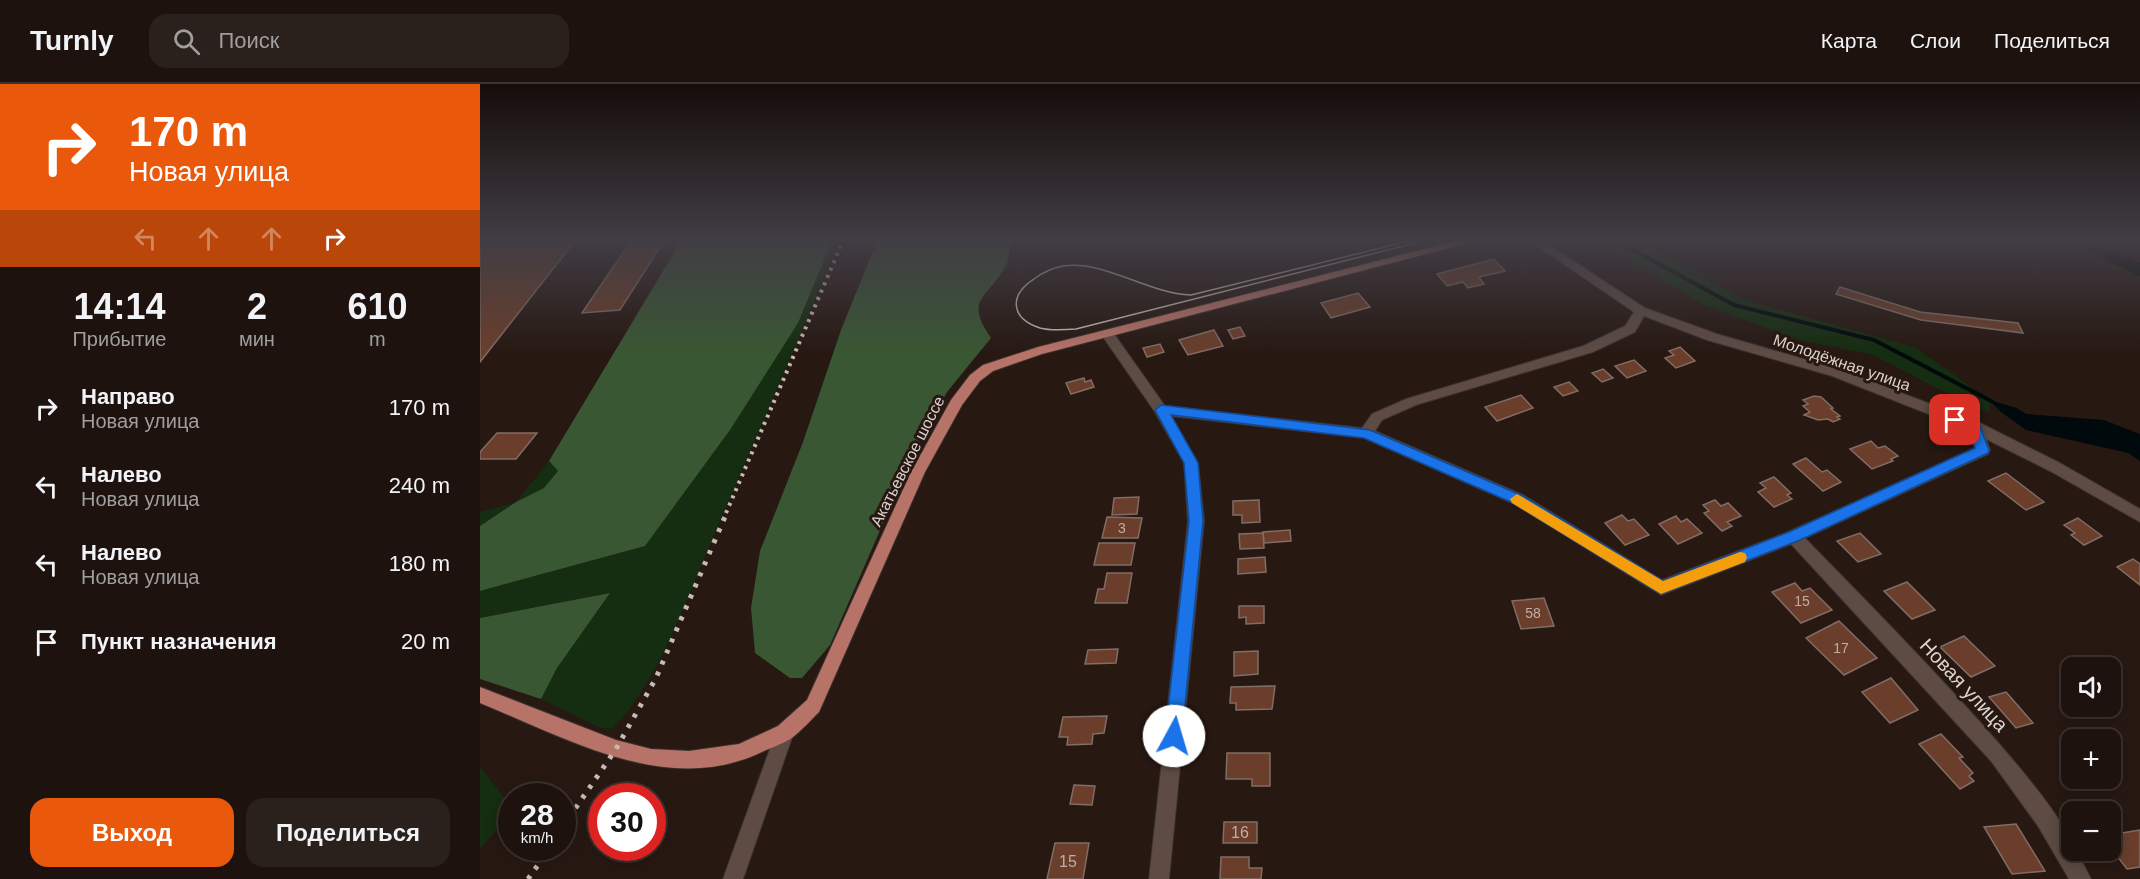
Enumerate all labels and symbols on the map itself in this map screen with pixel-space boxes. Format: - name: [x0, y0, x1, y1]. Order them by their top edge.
- street label: Молодёжная улица: [1771, 331, 1913, 394]
- street label: Акатьевское шоссе: [867, 393, 948, 529]
- pin: [1929, 394, 1980, 445]
- house number: 3: [1118, 520, 1126, 536]
- house number: 15: [1794, 593, 1810, 609]
- house number: 58: [1525, 605, 1541, 621]
- street label: Новая улица: [1916, 634, 2013, 736]
- house number: 17: [1833, 640, 1849, 656]
- position arrow: [1142, 704, 1206, 768]
- speed limit sign: 30: [588, 783, 666, 861]
- house number: 16: [1231, 824, 1249, 841]
- house number: 15: [1059, 853, 1077, 870]

